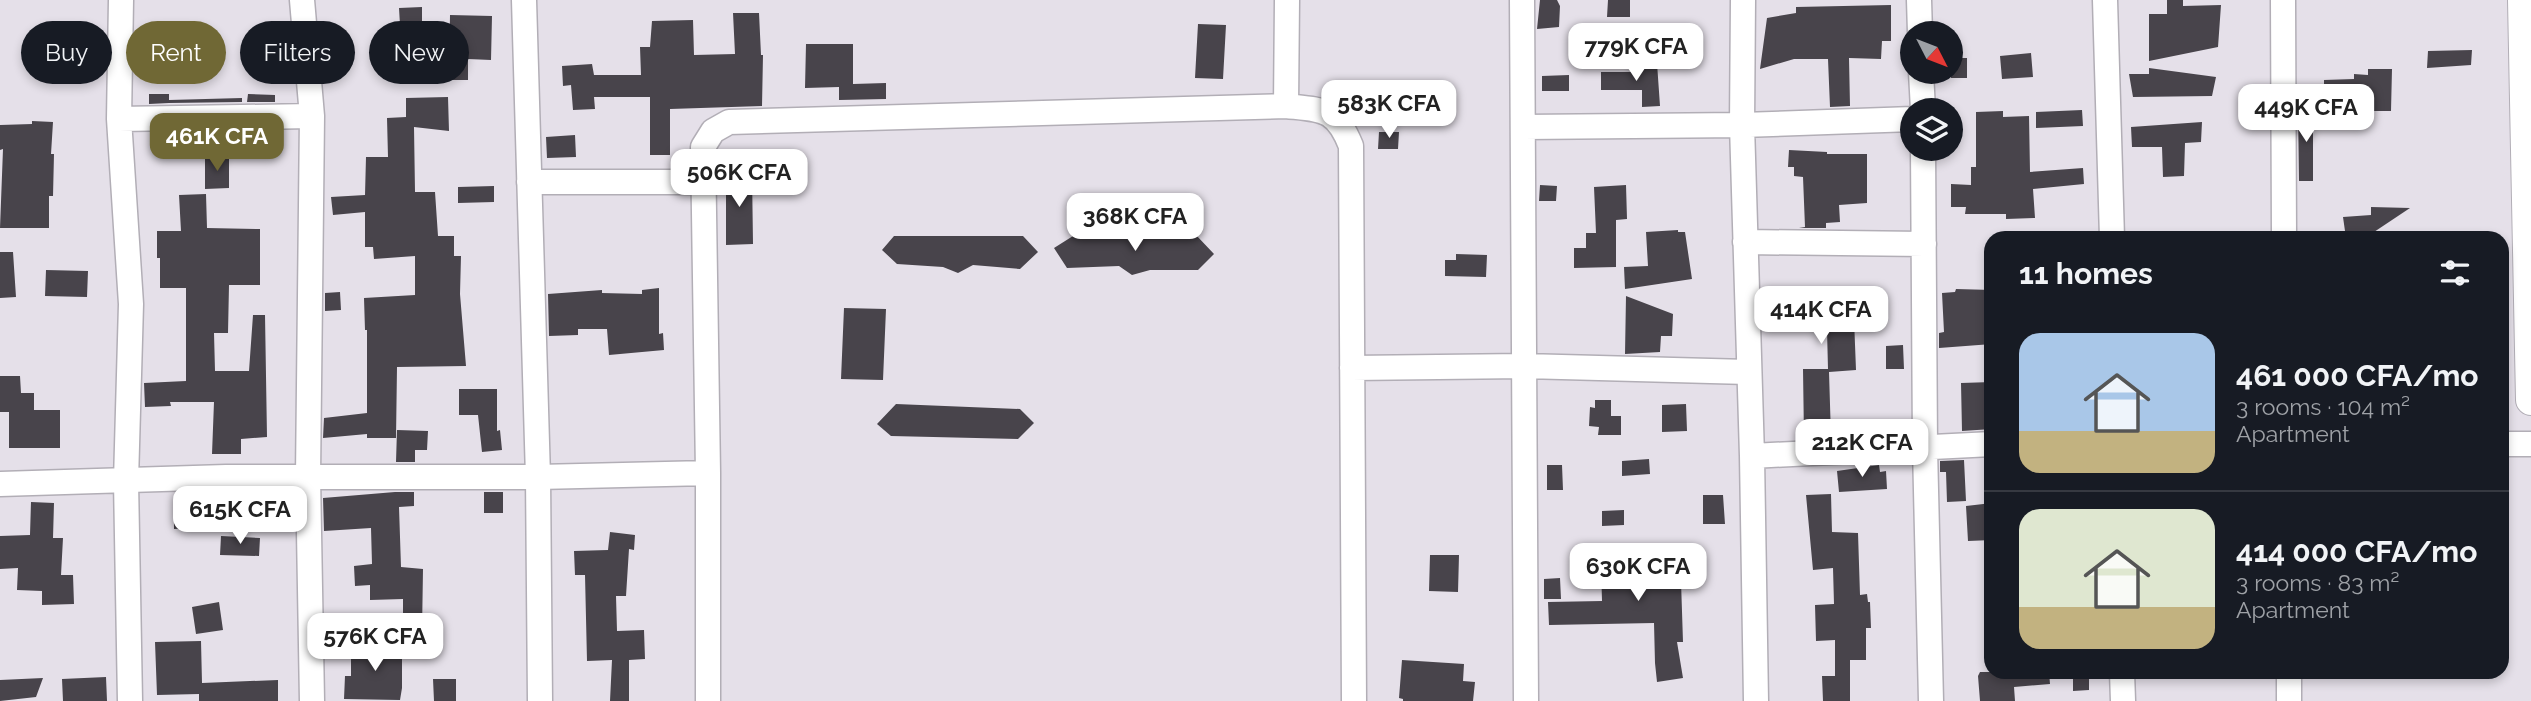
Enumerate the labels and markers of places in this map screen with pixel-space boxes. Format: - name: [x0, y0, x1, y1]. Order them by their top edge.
- pin: 779K CFA: [1564, 24, 1708, 83]
- pin: 583K CFA: [1317, 80, 1461, 140]
- pin: 449K CFA: [2234, 85, 2378, 144]
- pin: 461K CFA: [145, 114, 289, 173]
- pin: 506K CFA: [667, 150, 811, 209]
- pin: 368K CFA: [1063, 194, 1207, 253]
- pin: 414K CFA: [1749, 286, 1893, 346]
- pin: 212K CFA: [1790, 420, 1934, 479]
- pin: 615K CFA: [168, 486, 312, 546]
- pin: 630K CFA: [1566, 544, 1710, 603]
- pin: 576K CFA: [303, 614, 447, 673]

